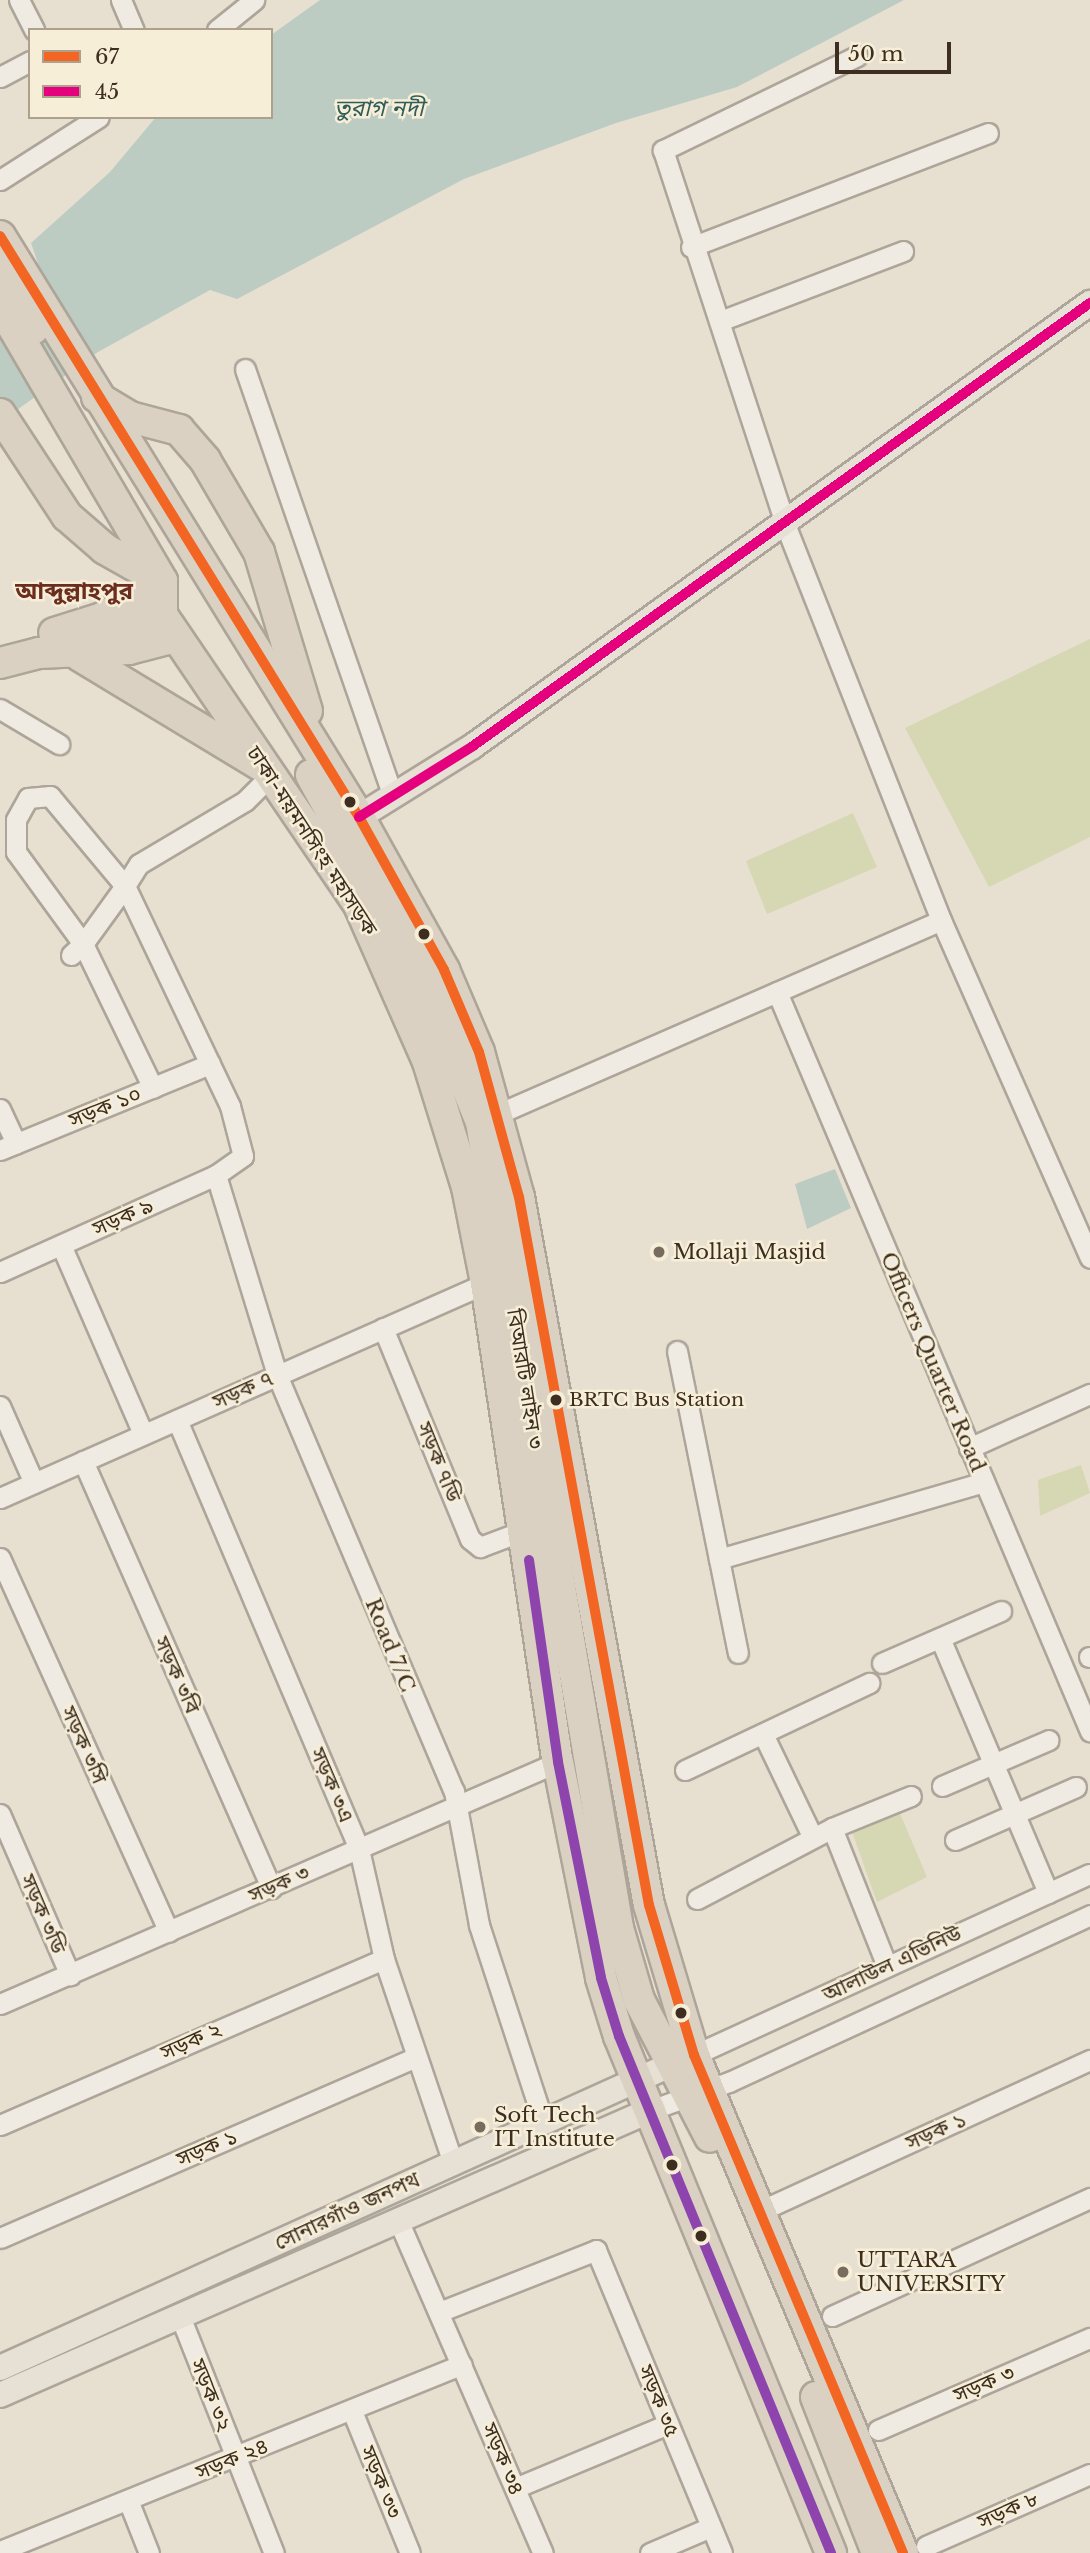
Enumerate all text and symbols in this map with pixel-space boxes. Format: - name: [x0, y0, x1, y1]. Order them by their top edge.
- legend: [28, 28, 273, 119]
- scale bar: [838, 28, 954, 72]
- text: 50 m: [848, 41, 903, 67]
- text: 67: [95, 44, 119, 70]
- text: 45: [95, 79, 119, 105]
- water label: তুরাগ নদী: [334, 94, 424, 122]
- district label: আব্দুল্লাহপুর: [15, 577, 133, 605]
- street label: ঢাকা-ময়মনসিংহ মহাসড়ক: [241, 742, 383, 940]
- unlabelled marker: [343, 795, 357, 809]
- unlabelled marker: [417, 927, 431, 941]
- street label: সড়ক ১০: [65, 1081, 145, 1133]
- street label: সড়ক ৯: [89, 1193, 157, 1241]
- place label: Mollaji Masjid: [673, 1239, 826, 1265]
- marker: Mollaji Masjid: [651, 1244, 667, 1260]
- street label: Officers Quarter Road: [875, 1248, 991, 1476]
- street label: বিআরটি লাইন ৩: [502, 1307, 548, 1451]
- street label: সড়ক ৭: [209, 1366, 277, 1414]
- place label: BRTC Bus Station: [569, 1389, 744, 1411]
- marker: BRTC Bus Station: [549, 1393, 563, 1407]
- street label: সড়ক ৭ডি: [412, 1418, 466, 1506]
- street label: Road 7/C: [360, 1595, 420, 1695]
- street label: সড়ক ৩বি: [149, 1633, 205, 1717]
- street label: সড়ক ৩সি: [56, 1702, 112, 1788]
- street label: সড়ক ৩এ: [305, 1744, 359, 1826]
- street label: সড়ক ৩: [245, 1860, 313, 1908]
- street label: সড়ক ৩ডি: [15, 1870, 71, 1958]
- street label: আলাউল এভিনিউ: [819, 1921, 965, 2007]
- unlabelled marker: [674, 2006, 688, 2020]
- street label: সড়ক ২: [157, 2017, 225, 2065]
- place label: Soft Tech IT Institute: [494, 2102, 615, 2152]
- street label: সড়ক ১: [902, 2107, 970, 2155]
- marker: Soft Tech IT Institute: [472, 2119, 488, 2135]
- street label: সড়ক ১: [173, 2124, 241, 2172]
- unlabelled marker: [665, 2158, 679, 2172]
- street label: সোনারগাঁও জনপথ: [271, 2166, 423, 2256]
- unlabelled marker: [694, 2229, 708, 2243]
- place label: UTTARA UNIVERSITY: [857, 2247, 1006, 2297]
- marker: UTTARA UNIVERSITY: [835, 2264, 851, 2280]
- street label: সড়ক ৩২: [185, 2355, 237, 2435]
- street label: সড়ক ৩: [950, 2360, 1018, 2408]
- street label: সড়ক ৩৫: [633, 2361, 685, 2441]
- street label: সড়ক ৩৪: [477, 2419, 529, 2499]
- street label: সড়ক ২৪: [192, 2433, 272, 2485]
- street label: সড়ক ৩৩: [355, 2442, 407, 2522]
- street label: সড়ক ৮: [974, 2486, 1042, 2534]

